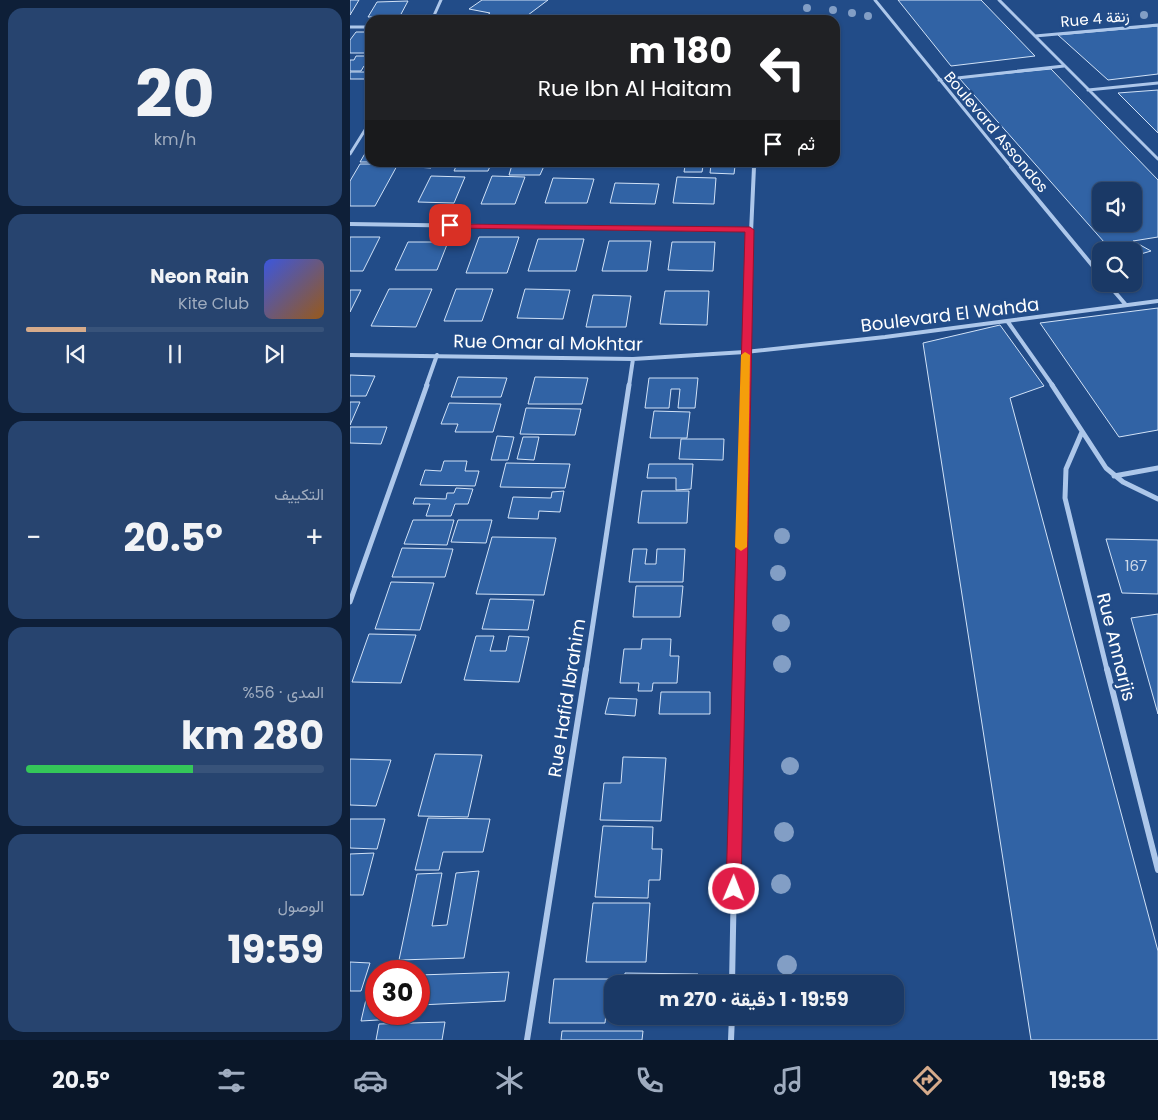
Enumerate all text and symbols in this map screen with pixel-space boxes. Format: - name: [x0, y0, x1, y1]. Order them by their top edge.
- street label: Rue 4 زنقة: [1060, 5, 1130, 32]
- text: 180 m: [629, 26, 732, 75]
- icon: left: [750, 35, 815, 100]
- text: 20: [135, 49, 215, 140]
- street label: Boulevard Assondos: [939, 67, 1053, 197]
- text: Rue Ibn Al Haitam: [538, 73, 732, 104]
- text: km/h: [154, 128, 196, 151]
- icon: arrive: [759, 130, 787, 158]
- text: ثم: [797, 130, 815, 157]
- map controls: [1092, 182, 1142, 292]
- button: sound: [1092, 182, 1142, 232]
- pin: [429, 204, 471, 246]
- icon: arrive: [436, 211, 464, 239]
- button: search: [1092, 242, 1142, 292]
- text: Neon Rain: [150, 263, 249, 290]
- street label: Boulevard El Wahda: [859, 291, 1041, 338]
- text: Kite Club: [178, 292, 249, 315]
- street label: Rue Omar al Mokhtar: [453, 328, 643, 357]
- icon: previous: [62, 340, 90, 368]
- icon: pause: [161, 340, 189, 368]
- icon: next: [260, 340, 288, 368]
- text: التكييف: [274, 483, 324, 506]
- text: 20.5°: [123, 511, 223, 564]
- text: −: [26, 518, 41, 557]
- text: +: [305, 518, 324, 557]
- house number: 167: [1125, 555, 1147, 576]
- street label: Rue Annarjis: [1091, 590, 1142, 704]
- street label: Rue Hafid Ibrahim: [542, 617, 591, 779]
- text: المدى · 56%: [242, 681, 324, 704]
- text: 280 km: [181, 709, 324, 762]
- position arrow: [707, 862, 759, 914]
- text: الوصول: [278, 895, 324, 918]
- text: 19:59: [227, 923, 324, 976]
- speed limit sign: 30: [365, 960, 430, 1025]
- text: 19:59 · 1 دقيقة · 270 m: [659, 986, 849, 1013]
- icon: filters: [214, 1063, 249, 1098]
- icon: car: [353, 1063, 388, 1098]
- icon: climate: [492, 1063, 527, 1098]
- icon: phone: [632, 1063, 667, 1098]
- icon: music: [771, 1063, 806, 1098]
- icon: directions: [910, 1063, 945, 1098]
- text: 20.5°: [52, 1065, 110, 1096]
- text: 19:58: [1049, 1065, 1106, 1096]

